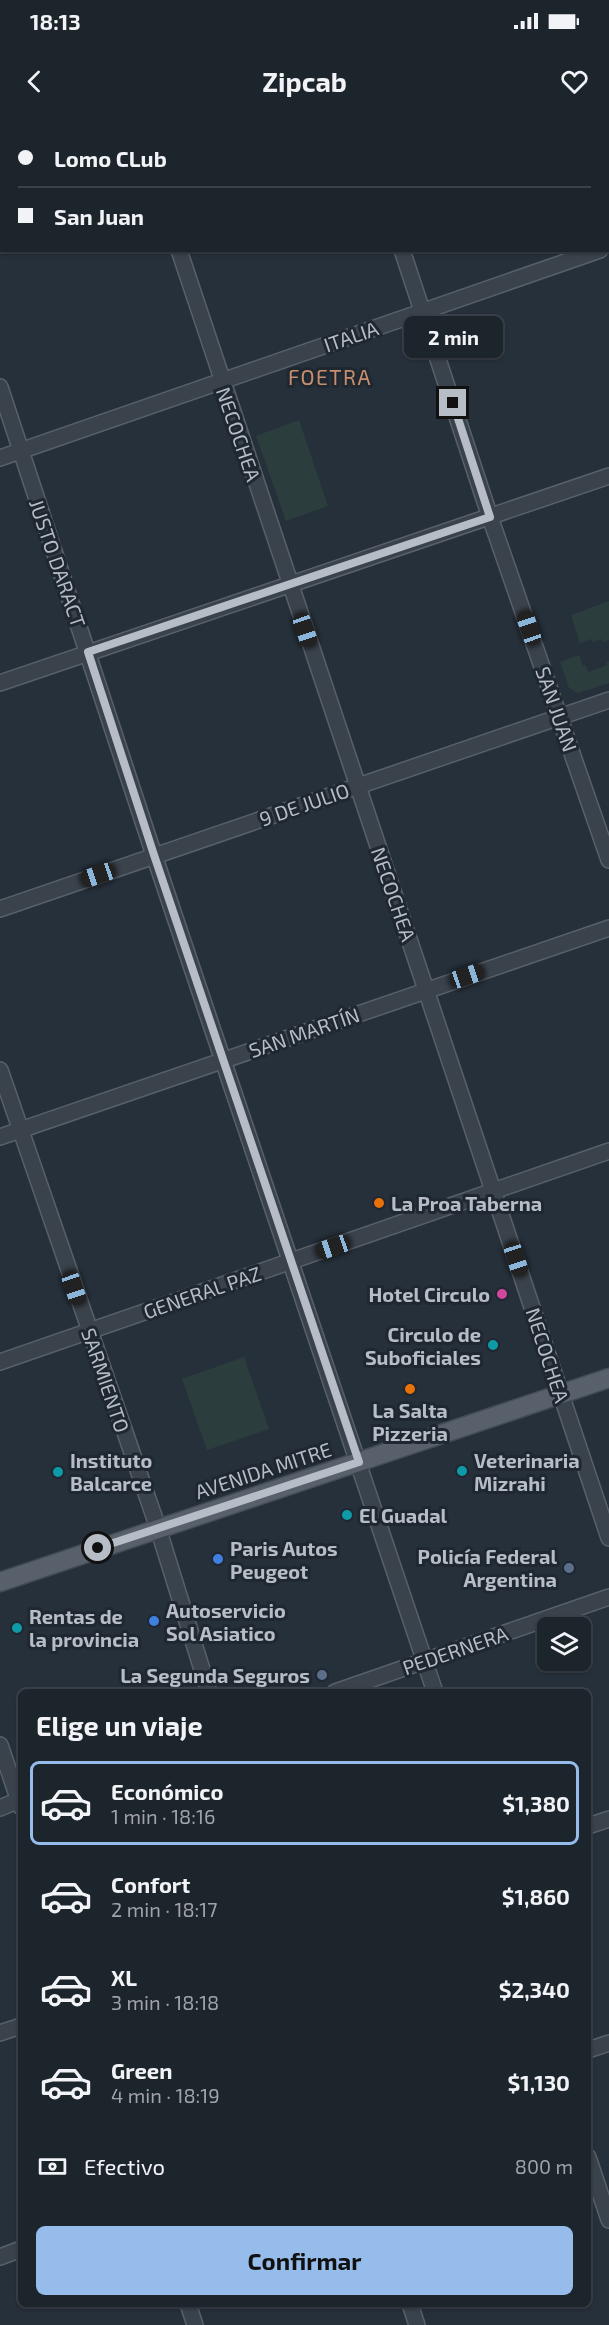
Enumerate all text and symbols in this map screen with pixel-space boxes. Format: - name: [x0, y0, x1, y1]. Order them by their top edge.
- text: 18:13: [30, 8, 81, 34]
- icon: back: [18, 65, 51, 98]
- text: Zipcab: [262, 65, 347, 97]
- icon: heart: [558, 65, 591, 98]
- text: Lomo CLub: [54, 145, 167, 171]
- text: San Juan: [54, 203, 144, 229]
- street label: ITALIA: [321, 315, 382, 356]
- callout: 2 min: [404, 316, 502, 358]
- text: 2 min: [428, 325, 479, 349]
- district label: FOETRA: [288, 364, 372, 389]
- street label: NECOCHEA: [212, 384, 267, 485]
- route end: [439, 389, 466, 416]
- street label: JUSTO DARACT: [25, 496, 91, 631]
- car: [515, 608, 543, 648]
- car: [291, 610, 319, 650]
- street label: SAN JUAN: [531, 663, 583, 755]
- street label: 9 DE JULIO: [256, 777, 352, 831]
- street label: NECOCHEA: [367, 844, 422, 945]
- car: [78, 861, 118, 889]
- car: [447, 962, 487, 990]
- street label: SAN MARTÍN: [246, 1002, 362, 1062]
- place label: La Proa Taberna: [391, 1191, 542, 1215]
- marker: La Proa Taberna: [372, 1196, 386, 1210]
- car: [313, 1233, 353, 1261]
- car: [502, 1239, 530, 1279]
- street label: GENERAL PAZ: [140, 1261, 264, 1323]
- car: [60, 1268, 88, 1308]
- place label: Hotel Circulo: [368, 1282, 490, 1306]
- marker: Hotel Circulo: [495, 1287, 509, 1301]
- street label: NECOCHEA: [521, 1305, 575, 1406]
- place label: Circulo de Suboficiales: [365, 1322, 481, 1369]
- street label: SARMIENTO: [77, 1325, 135, 1435]
- marker: Circulo de Suboficiales: [486, 1338, 500, 1352]
- marker: La Salta Pizzeria: [403, 1382, 417, 1396]
- place label: La Salta Pizzeria: [372, 1398, 448, 1445]
- street label: AVENIDA MITRE: [192, 1437, 334, 1503]
- place label: Instituto Balcarce: [70, 1448, 152, 1495]
- place label: Veterinaria Mizrahi: [474, 1448, 580, 1495]
- marker: Veterinaria Mizrahi: [455, 1464, 469, 1478]
- marker: Instituto Balcarce: [51, 1465, 65, 1479]
- place label: El Guadal: [359, 1503, 448, 1527]
- marker: El Guadal: [340, 1508, 354, 1522]
- route start: [84, 1534, 111, 1561]
- place label: Paris Autos Peugeot: [230, 1536, 338, 1583]
- place label: Policía Federal Argentina: [418, 1544, 557, 1591]
- marker: Paris Autos Peugeot: [211, 1552, 225, 1566]
- marker: Policía Federal Argentina: [562, 1561, 576, 1575]
- place label: Autoservicio Sol Asiatico: [166, 1598, 286, 1645]
- place label: Rentas de la provincia: [29, 1604, 139, 1651]
- marker: Autoservicio Sol Asiatico: [147, 1614, 161, 1628]
- map controls: [537, 1617, 591, 1671]
- button: layers: [537, 1617, 591, 1671]
- marker: Rentas de la provincia: [10, 1621, 24, 1635]
- street label: PEDERNERA: [399, 1621, 511, 1679]
- place label: La Segunda Seguros: [120, 1663, 310, 1687]
- marker: La Segunda Seguros: [315, 1668, 329, 1682]
- text: Elige un viaje: [36, 1709, 203, 1741]
- icon: car: [39, 1776, 93, 1830]
- text: Económico: [111, 1778, 223, 1804]
- text: $1,380: [502, 1790, 570, 1816]
- text: 1 min · 18:16: [111, 1804, 215, 1828]
- icon: car: [39, 1869, 93, 1923]
- text: Confort: [111, 1871, 190, 1897]
- text: $1,860: [502, 1883, 570, 1909]
- text: 2 min · 18:17: [111, 1897, 217, 1921]
- icon: car: [39, 1962, 93, 2016]
- text: XL: [111, 1964, 137, 1990]
- text: $2,340: [499, 1976, 570, 2002]
- text: 3 min · 18:18: [111, 1990, 219, 2014]
- icon: car: [39, 2055, 93, 2109]
- text: Green: [111, 2057, 173, 2083]
- text: $1,130: [508, 2069, 570, 2095]
- text: 4 min · 18:19: [111, 2083, 220, 2107]
- icon: cash: [36, 2150, 69, 2183]
- text: Efectivo: [84, 2153, 165, 2179]
- text: 800 m: [515, 2154, 573, 2178]
- button: Confirmar: [36, 2226, 573, 2295]

